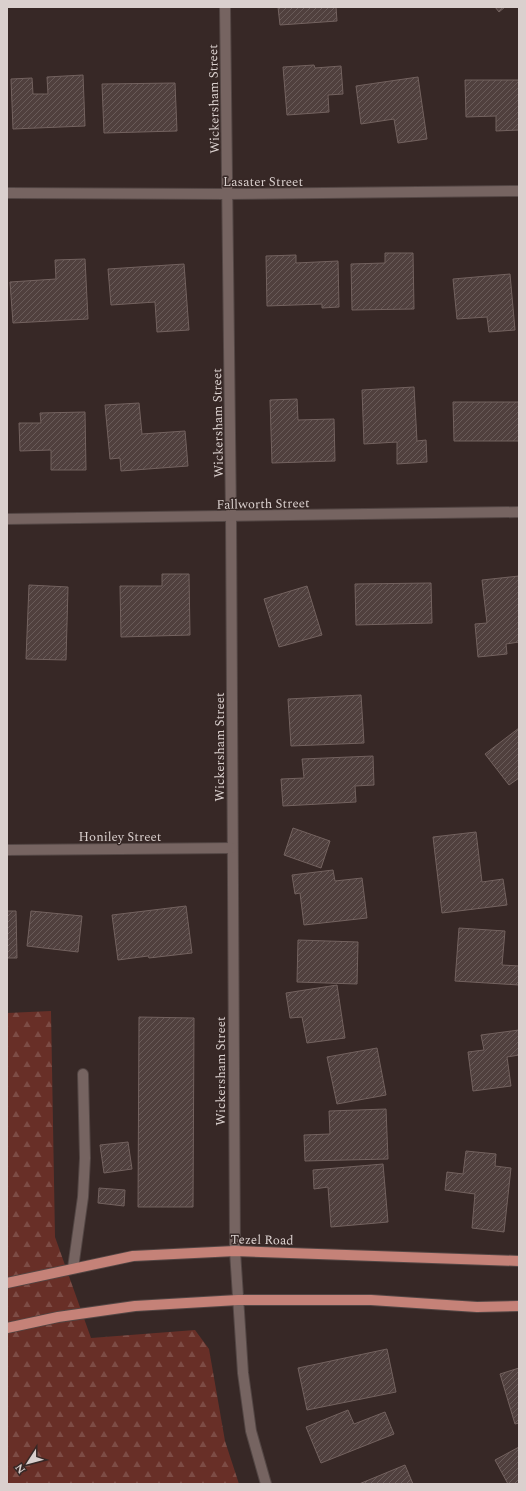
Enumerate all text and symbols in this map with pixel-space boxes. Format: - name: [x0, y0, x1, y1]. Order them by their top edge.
- street label: Wickersham Street: [203, 44, 225, 154]
- street label: Lasater Street: [223, 172, 303, 192]
- street label: Wickersham Street: [207, 368, 229, 478]
- street label: Fallworth Street: [216, 493, 310, 515]
- street label: Wickersham Street: [210, 692, 230, 802]
- street label: Honiley Street: [79, 827, 162, 847]
- street label: Wickersham Street: [211, 1016, 231, 1126]
- street label: Tezel Road: [230, 1229, 294, 1251]
- north arrow: [8, 1443, 48, 1483]
- text: N: [11, 1460, 30, 1477]

